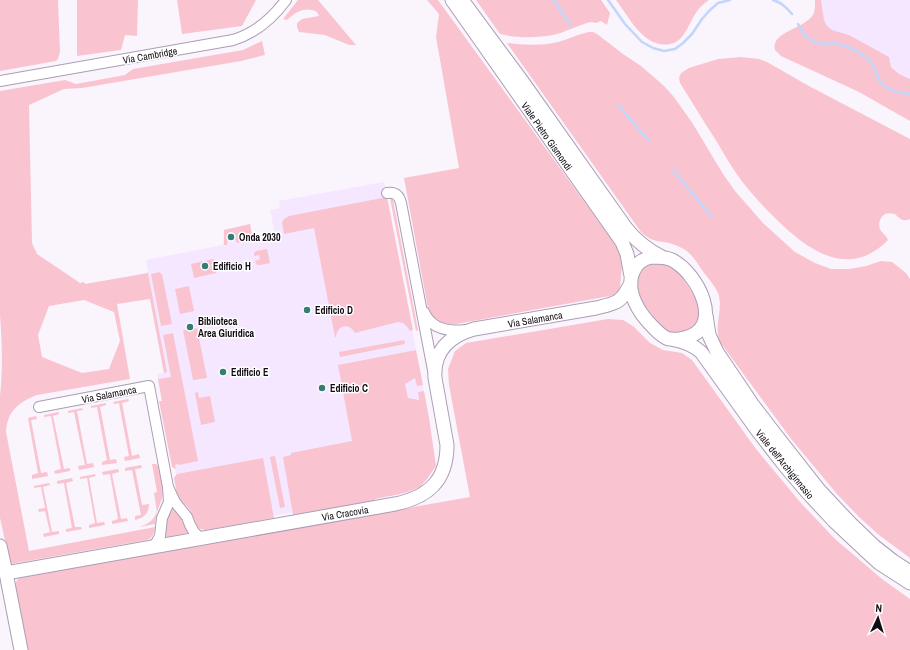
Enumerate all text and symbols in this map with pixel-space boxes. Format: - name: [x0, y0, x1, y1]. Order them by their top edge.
- street label: Via Cambridge: [122, 44, 179, 67]
- street label: Viale Pietro Gismondi: [518, 100, 575, 173]
- place label: Onda 2030: [239, 231, 281, 244]
- marker: Onda 2030: [226, 232, 236, 242]
- place label: Edificio H: [213, 260, 251, 273]
- marker: Edificio H: [200, 261, 210, 271]
- place label: Edificio D: [315, 304, 353, 317]
- marker: Edificio D: [302, 305, 312, 315]
- street label: Via Salamanca: [507, 308, 564, 331]
- place label: Biblioteca Area Giuridica: [198, 315, 254, 340]
- marker: Biblioteca Area Giuridica: [185, 322, 195, 332]
- place label: Edificio E: [231, 366, 269, 379]
- marker: Edificio E: [218, 367, 228, 377]
- place label: Edificio C: [330, 382, 368, 395]
- street label: Via Salamanca: [81, 383, 138, 406]
- marker: Edificio C: [317, 383, 327, 393]
- street label: Viale dell'Archiginnasio: [753, 427, 817, 502]
- street label: Via Cracovia: [321, 503, 370, 524]
- north arrow: [858, 598, 898, 638]
- text: N: [875, 601, 882, 615]

